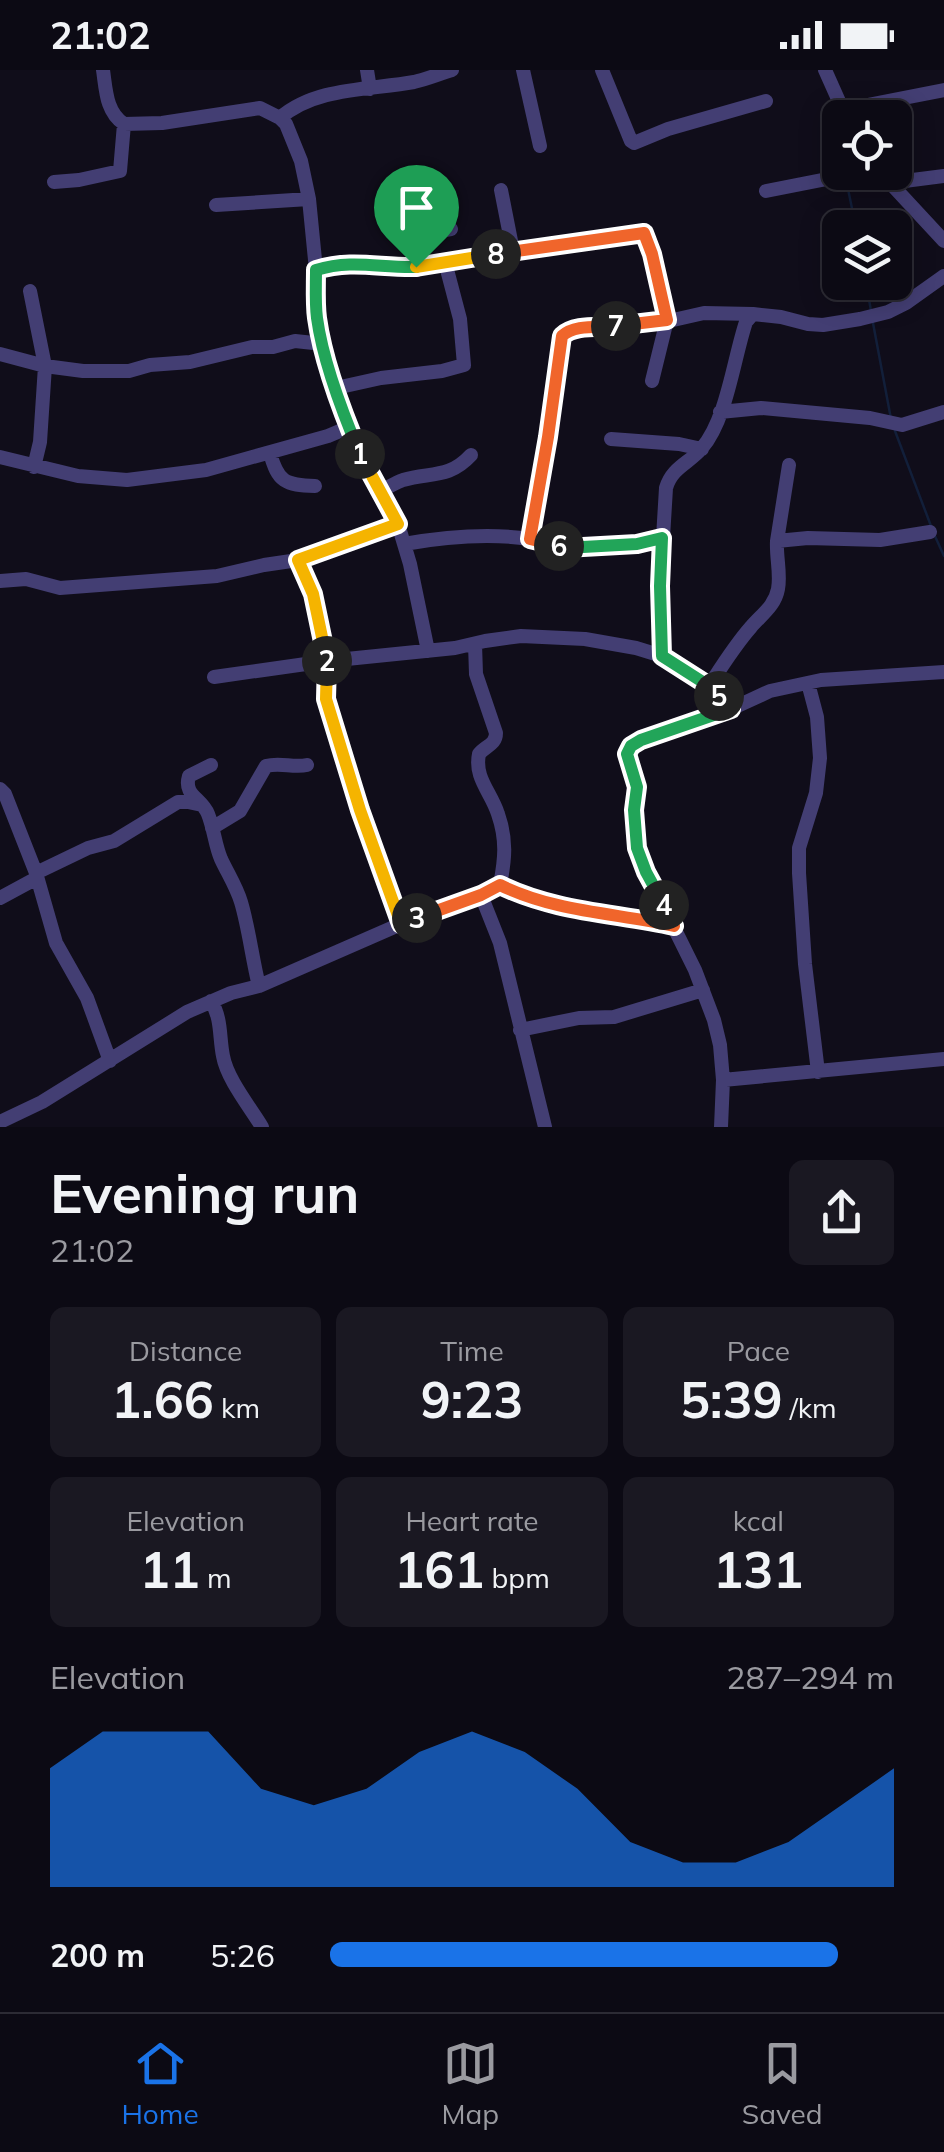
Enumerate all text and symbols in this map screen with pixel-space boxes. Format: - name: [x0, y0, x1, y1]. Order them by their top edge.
- text: 21:02: [50, 11, 151, 59]
- map controls: [822, 100, 912, 300]
- button: locate: [822, 100, 912, 190]
- pin: [374, 165, 459, 268]
- icon: arrive: [389, 180, 444, 235]
- button: layers: [822, 210, 912, 300]
- pin: 8: [471, 229, 521, 279]
- text: 8: [488, 236, 504, 271]
- pin: 7: [591, 301, 641, 351]
- text: 7: [608, 308, 624, 343]
- pin: 1: [335, 429, 385, 479]
- text: 1: [352, 436, 368, 471]
- pin: 6: [534, 521, 584, 571]
- text: 6: [551, 528, 567, 563]
- pin: 2: [302, 636, 352, 686]
- text: 2: [319, 643, 335, 678]
- pin: 5: [694, 671, 744, 721]
- text: 5: [711, 678, 727, 713]
- pin: 4: [639, 880, 689, 930]
- text: 4: [656, 887, 672, 922]
- pin: 3: [392, 893, 442, 943]
- text: 3: [409, 900, 425, 935]
- text: Evening run: [50, 1158, 359, 1227]
- button: share: [789, 1160, 894, 1265]
- text: 21:02: [50, 1230, 134, 1270]
- text: Distance: [129, 1333, 242, 1368]
- text: Time: [440, 1333, 504, 1368]
- text: Pace: [727, 1333, 790, 1368]
- text: 1.66: [111, 1368, 214, 1431]
- text: 9:23: [421, 1368, 523, 1431]
- text: 5:39: [680, 1368, 782, 1431]
- text: km: [214, 1390, 260, 1425]
- text: /km: [782, 1390, 837, 1425]
- text: Elevation: [126, 1503, 245, 1538]
- text: Heart rate: [405, 1503, 539, 1538]
- text: kcal: [733, 1503, 784, 1538]
- text: 11: [140, 1538, 200, 1601]
- text: 161: [394, 1538, 484, 1601]
- text: 131: [713, 1538, 803, 1601]
- text: m: [200, 1560, 232, 1595]
- text: bpm: [484, 1560, 550, 1595]
- text: Elevation: [50, 1657, 185, 1697]
- text: 287–294 m: [726, 1657, 894, 1697]
- text: 200 m: [50, 1935, 145, 1975]
- text: 5:26: [210, 1935, 275, 1975]
- tab: Home: [121, 2036, 199, 2131]
- tab: Map: [441, 2036, 499, 2131]
- tab: Saved: [742, 2036, 823, 2131]

